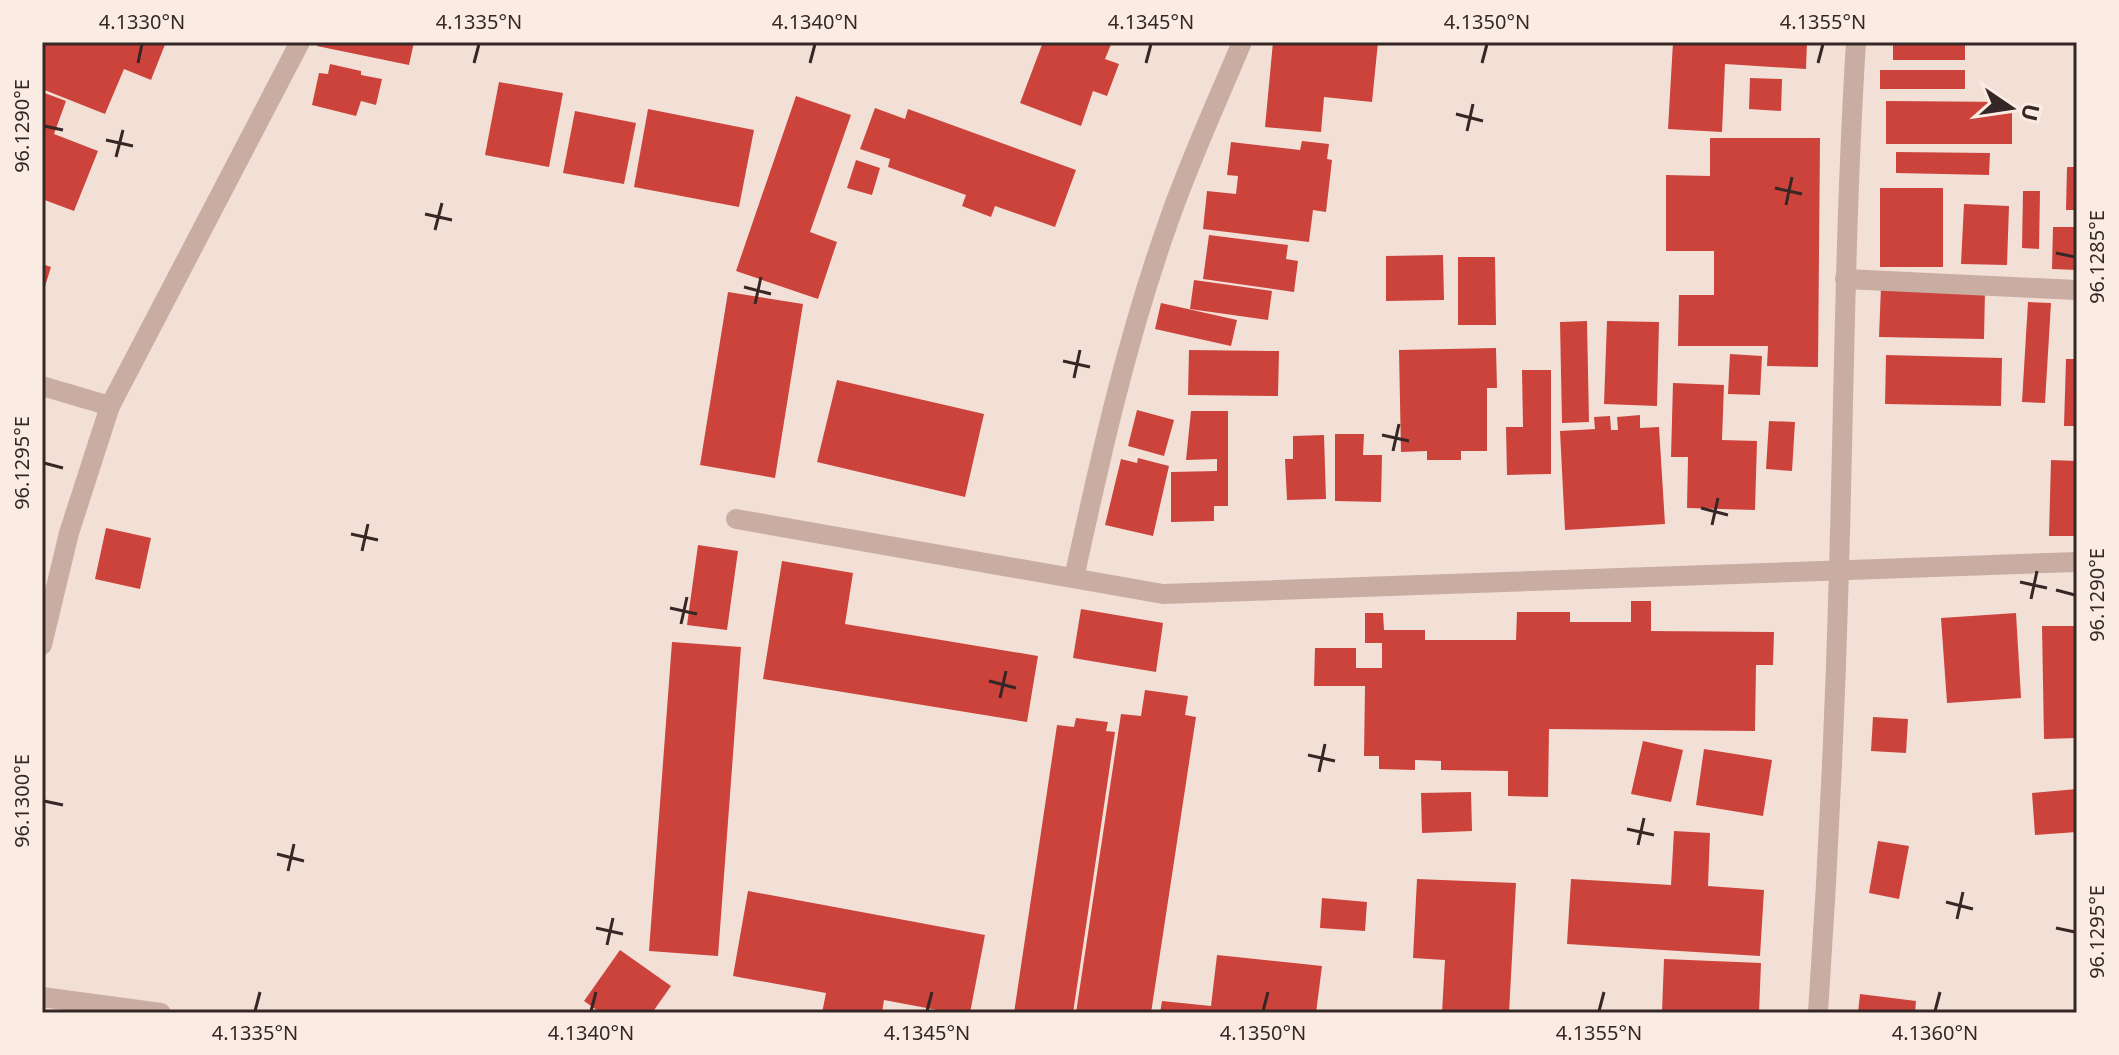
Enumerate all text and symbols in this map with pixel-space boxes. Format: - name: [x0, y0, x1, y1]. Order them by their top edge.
- text: 4.1330°N: [99, 8, 185, 35]
- text: 4.1335°N: [436, 8, 522, 35]
- text: 4.1340°N: [772, 8, 858, 35]
- text: 4.1345°N: [1108, 8, 1194, 35]
- text: 4.1350°N: [1444, 8, 1530, 35]
- text: 4.1355°N: [1780, 8, 1866, 35]
- north arrow: [1971, 68, 2051, 148]
- text: 96.1290°E: [8, 79, 35, 173]
- text: U: [2015, 101, 2048, 124]
- text: 96.1285°E: [2083, 210, 2110, 304]
- text: 96.1295°E: [8, 416, 35, 510]
- text: 96.1290°E: [2083, 548, 2110, 642]
- text: 96.1300°E: [8, 754, 35, 848]
- text: 96.1295°E: [2083, 885, 2110, 979]
- text: 4.1335°N: [212, 1019, 298, 1046]
- text: 4.1340°N: [548, 1019, 634, 1046]
- text: 4.1345°N: [884, 1019, 970, 1046]
- text: 4.1350°N: [1220, 1019, 1306, 1046]
- text: 4.1355°N: [1556, 1019, 1642, 1046]
- text: 4.1360°N: [1892, 1019, 1978, 1046]

